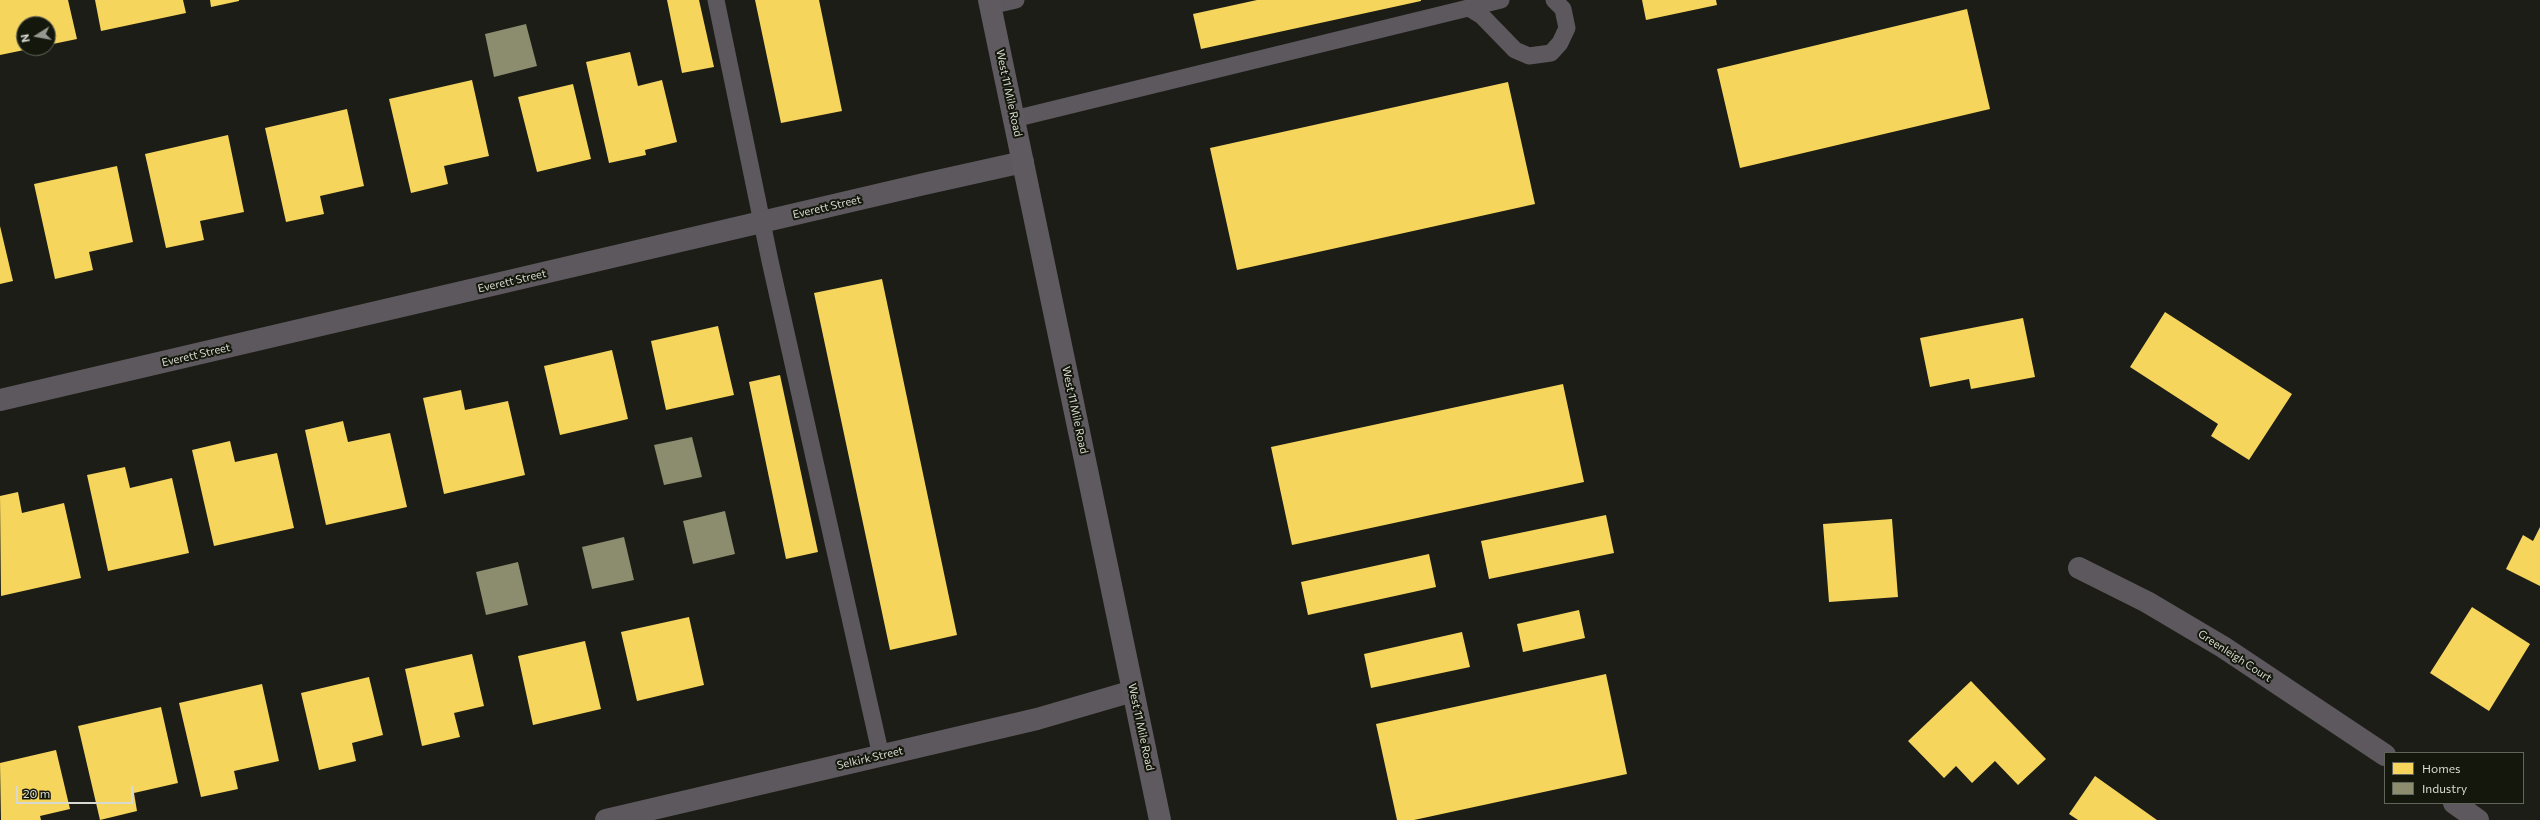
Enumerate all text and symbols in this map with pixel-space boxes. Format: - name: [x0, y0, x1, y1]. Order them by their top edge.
- north arrow: [16, 16, 56, 56]
- text: N: [18, 33, 32, 43]
- street label: West 11 Mile Road: [993, 48, 1025, 138]
- street label: Everett Street: [792, 193, 862, 221]
- street label: Everett Street: [477, 267, 547, 295]
- street label: Everett Street: [161, 341, 231, 369]
- street label: West 11 Mile Road: [1059, 365, 1091, 455]
- street label: Greenleigh Court: [2196, 627, 2274, 685]
- street label: West 11 Mile Road: [1125, 682, 1157, 772]
- street label: Selkirk Street: [836, 744, 904, 772]
- legend: [2384, 752, 2524, 804]
- text: Homes: [2422, 761, 2460, 775]
- scale bar: [18, 778, 135, 804]
- text: Industry: [2422, 781, 2467, 795]
- text: 20 m: [23, 786, 50, 800]

